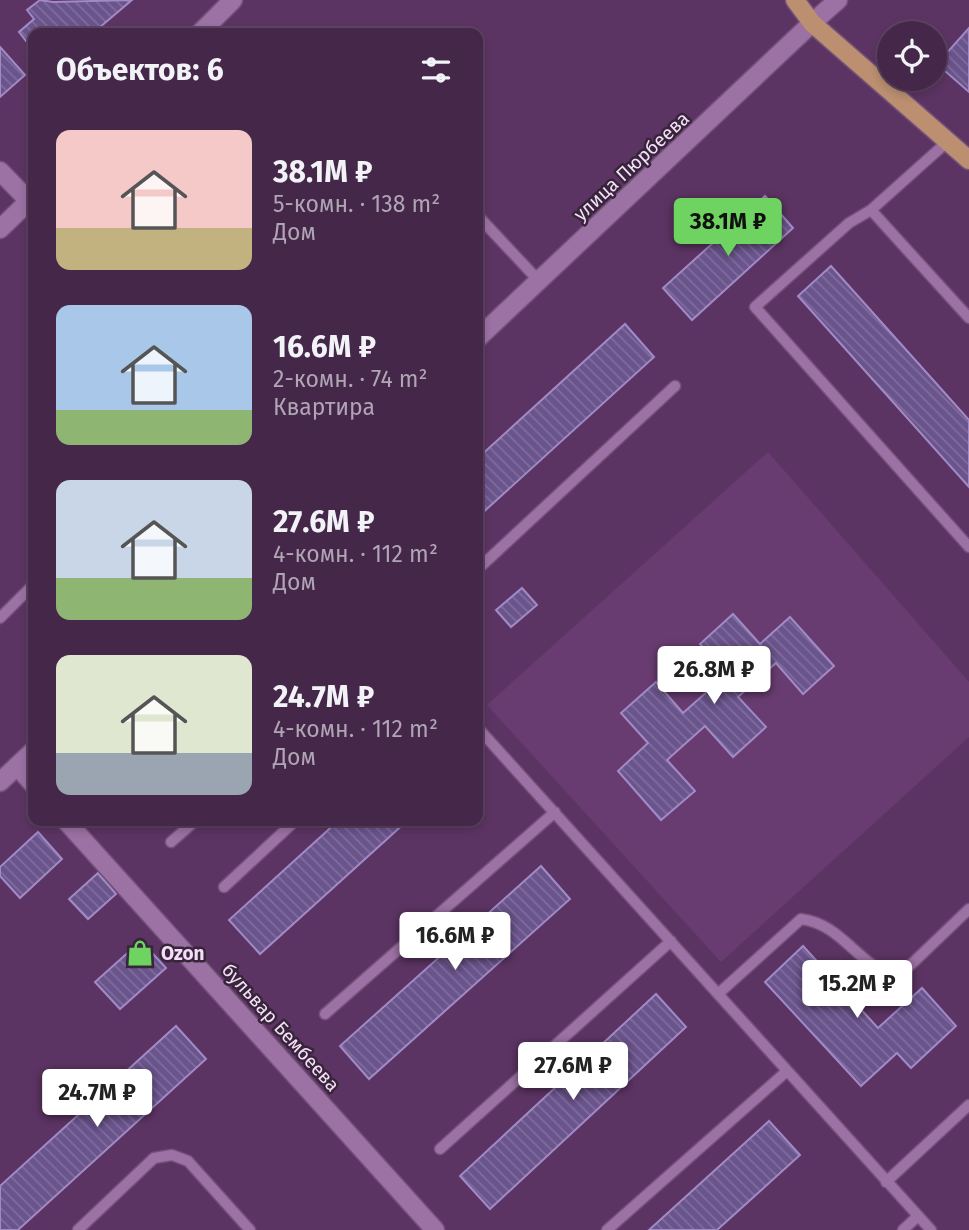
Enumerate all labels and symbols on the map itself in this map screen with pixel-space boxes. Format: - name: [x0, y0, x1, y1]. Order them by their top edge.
- street label: улица Пюрбеева: [569, 107, 694, 226]
- pin: 38.1M ₽: [663, 198, 793, 258]
- pin: 26.8M ₽: [649, 646, 779, 706]
- pin: 16.6M ₽: [390, 912, 520, 972]
- shop icon: Ozon: [125, 938, 155, 968]
- place label: Ozon: [161, 942, 205, 965]
- street label: бульвар Бембеева: [217, 958, 344, 1096]
- pin: 15.2M ₽: [792, 960, 922, 1020]
- pin: 27.6M ₽: [508, 1042, 638, 1102]
- pin: 24.7M ₽: [32, 1070, 162, 1129]

